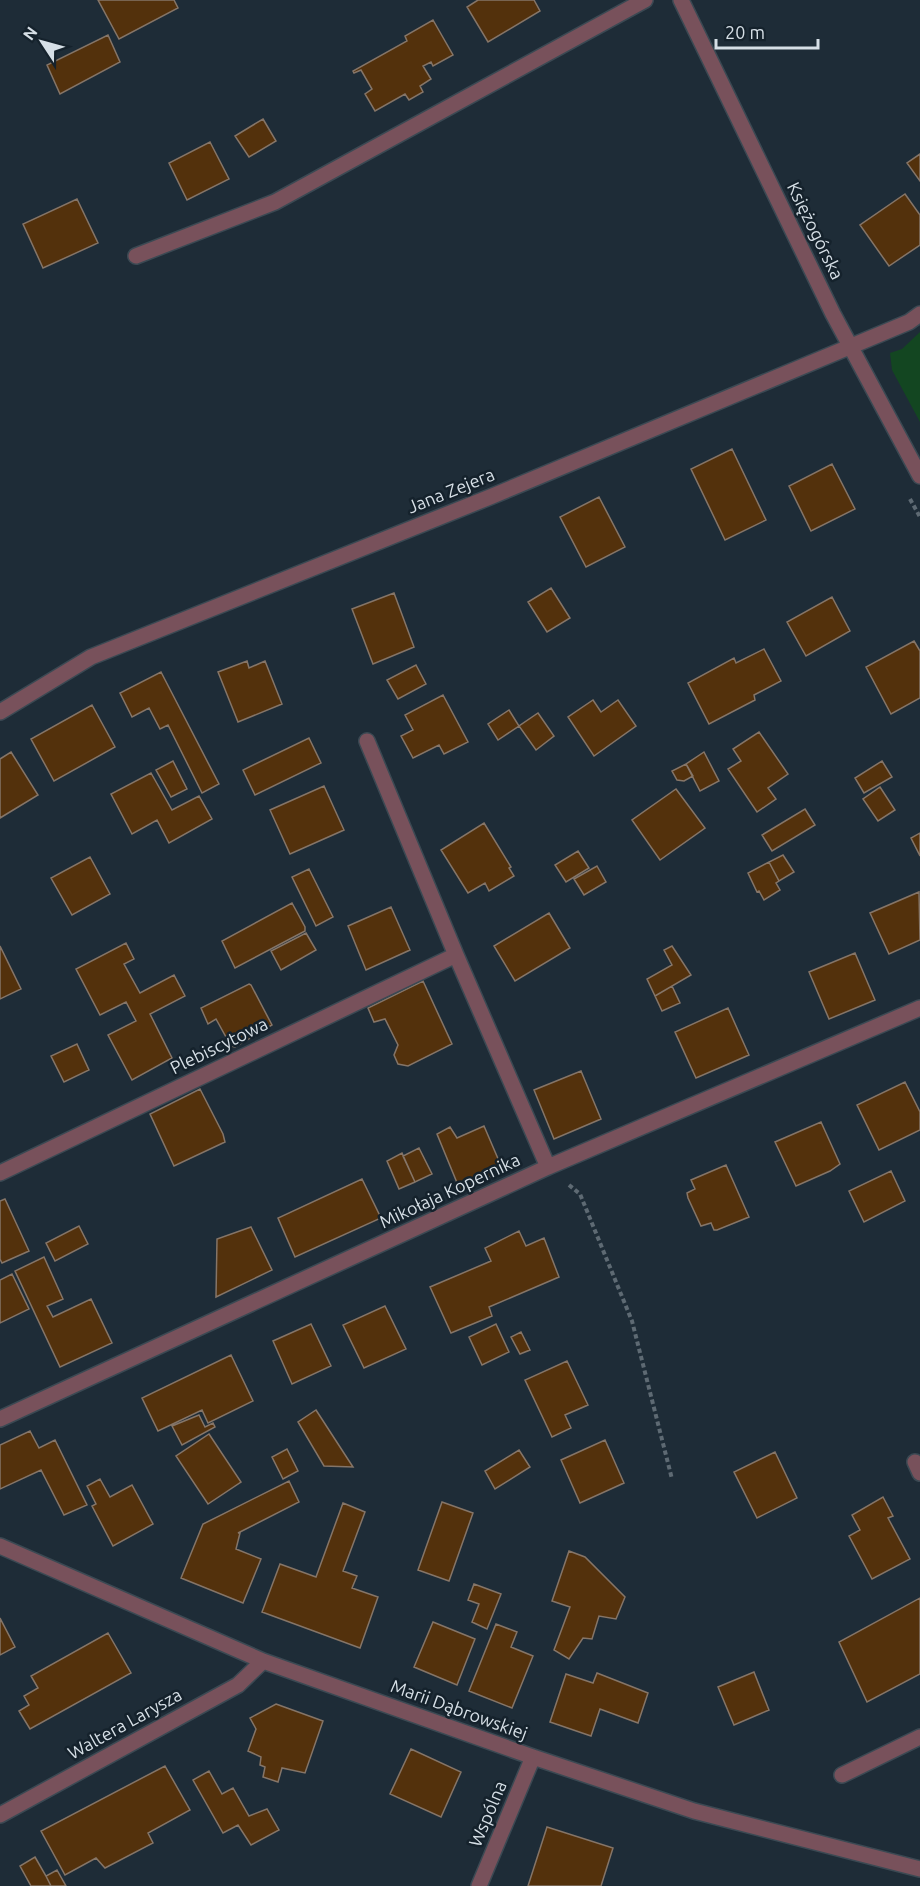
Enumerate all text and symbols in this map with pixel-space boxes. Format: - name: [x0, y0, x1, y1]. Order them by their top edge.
- north arrow: [12, 12, 72, 72]
- scale bar: [716, 12, 818, 50]
- text: 20 m: [725, 22, 765, 42]
- text: N: [19, 23, 41, 43]
- street label: Księżogórska: [784, 179, 848, 282]
- street label: Jana Zejera: [404, 464, 497, 517]
- street label: Plebiscytowa: [166, 1013, 271, 1077]
- street label: Mikołaja Kopernika: [376, 1149, 523, 1231]
- street label: Marii Dąbrowskiej: [388, 1675, 530, 1743]
- street label: Waltera Larysza: [64, 1684, 185, 1763]
- street label: Wspólna: [464, 1778, 510, 1850]

